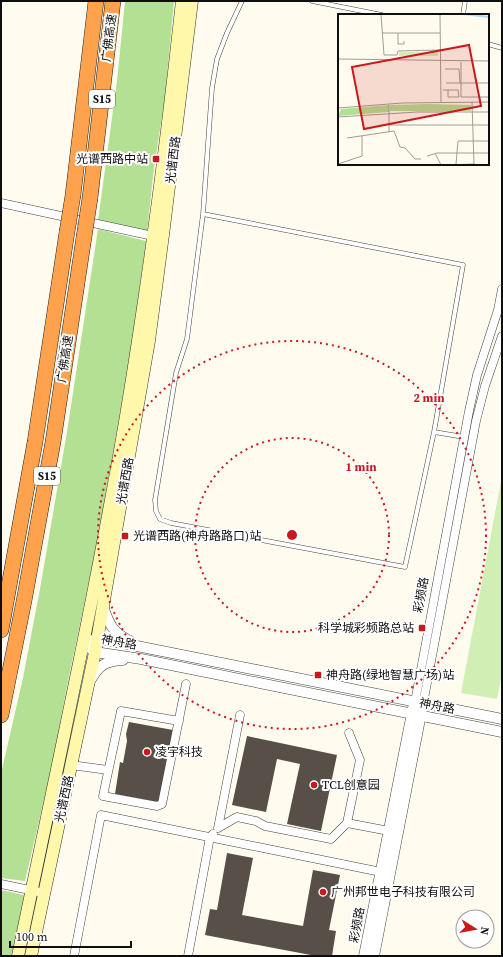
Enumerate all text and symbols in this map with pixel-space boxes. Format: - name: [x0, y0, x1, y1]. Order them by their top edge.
- street label: 广佛高速: [98, 13, 120, 63]
- inset map: [338, 14, 489, 165]
- road number: S15: [89, 90, 115, 108]
- street label: 光谱西路: [162, 135, 184, 185]
- place label: 光谱西路中站: [76, 151, 148, 167]
- marker: 光谱西路中站: [151, 154, 161, 164]
- street label: 广佛高速: [53, 334, 77, 384]
- text: 2 min: [413, 390, 445, 406]
- street label: 光谱西路: [113, 456, 137, 506]
- text: 1 min: [345, 459, 377, 475]
- road number: S15: [34, 467, 60, 485]
- place label: 光谱西路(神舟路路口)站: [133, 528, 261, 544]
- centre of rings: [285, 528, 299, 542]
- marker: 光谱西路(神舟路路口)站: [120, 531, 130, 541]
- street label: 彩频路: [410, 576, 432, 614]
- place label: 科学城彩频路总站: [318, 620, 414, 636]
- marker: 科学城彩频路总站: [417, 623, 427, 633]
- street label: 神舟路: [100, 631, 138, 653]
- place label: 神舟路(绿地智慧广场)站: [326, 667, 454, 683]
- marker: 神舟路(绿地智慧广场)站: [313, 670, 323, 680]
- street label: 神舟路: [418, 695, 456, 717]
- place label: 凌宇科技: [155, 744, 203, 760]
- marker: 凌宇科技: [142, 747, 152, 757]
- street label: 光谱西路: [51, 774, 77, 824]
- place label: TCL创意园: [322, 777, 380, 793]
- marker: TCL创意园: [309, 780, 319, 790]
- place label: 广州邦世电子科技有限公司: [331, 884, 475, 900]
- marker: 广州邦世电子科技有限公司: [318, 887, 328, 897]
- street label: 彩频路: [346, 906, 368, 944]
- north arrow: [455, 909, 495, 949]
- scale bar: [10, 923, 131, 949]
- text: N: [476, 925, 492, 936]
- text: 100 m: [16, 929, 48, 945]

